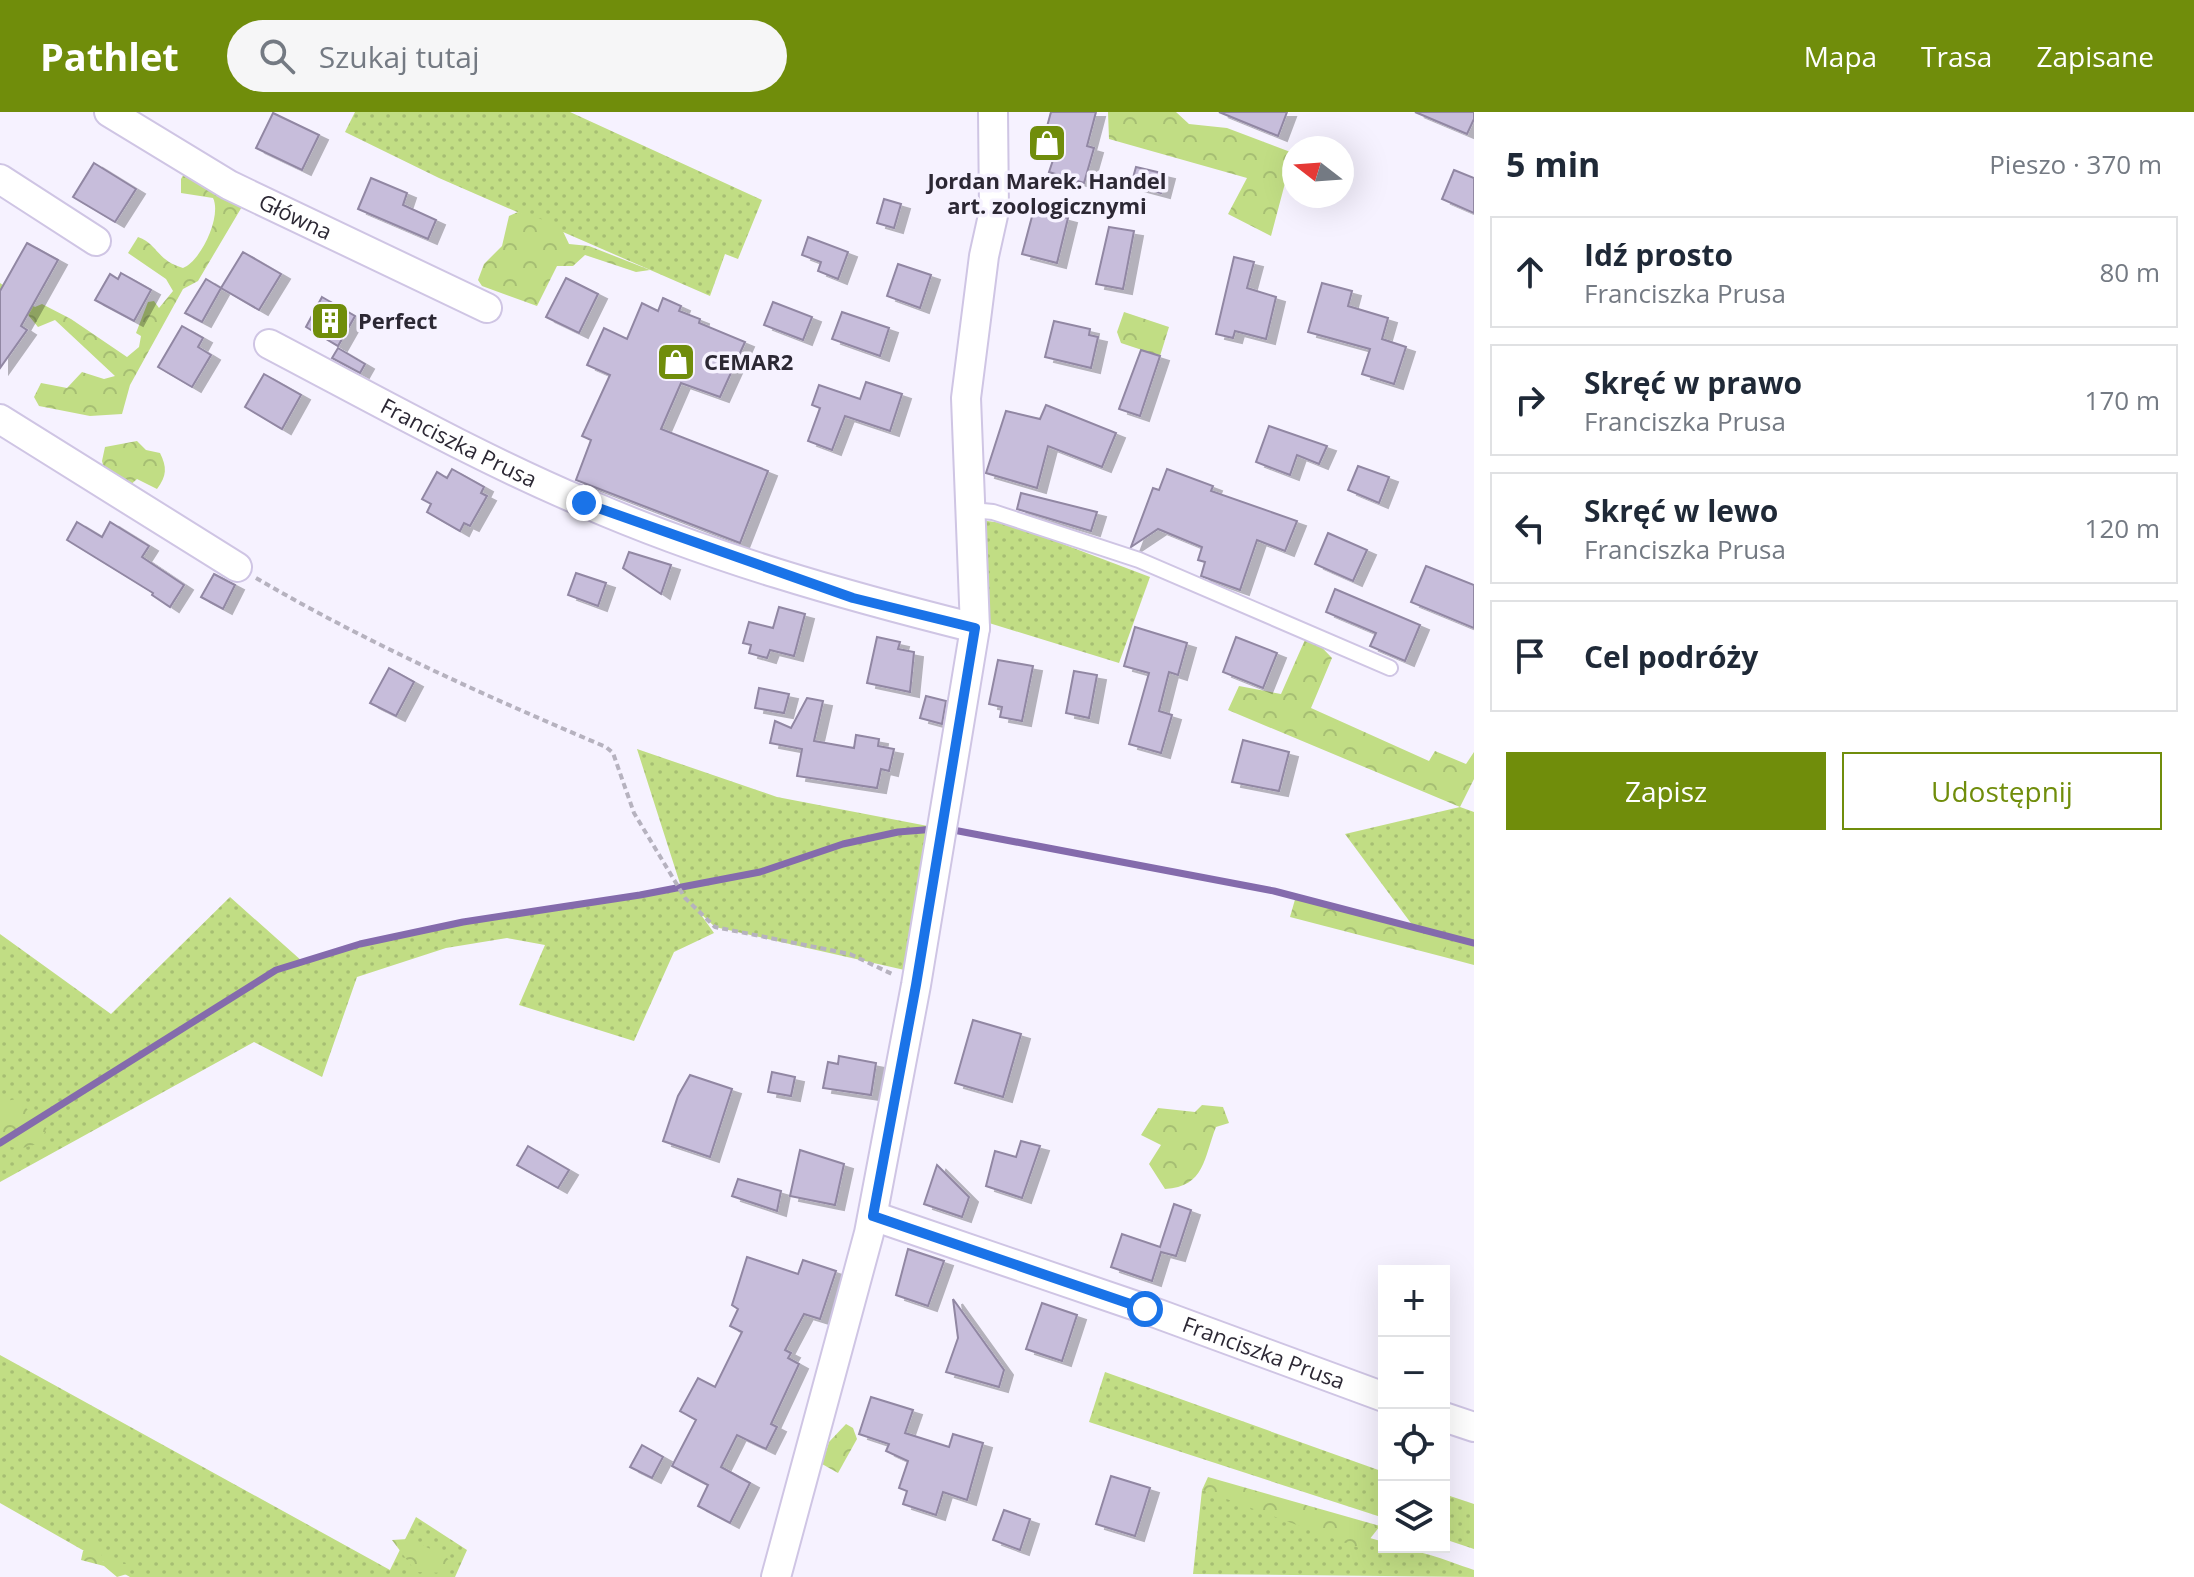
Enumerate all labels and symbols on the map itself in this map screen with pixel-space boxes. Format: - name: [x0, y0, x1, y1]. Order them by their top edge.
- shop icon: Jordan Marek. Handel art. zoologicznymi: [1026, 122, 1068, 164]
- north arrow: [1282, 136, 1354, 208]
- place label: Jordan Marek. Handel art. zoologicznymi: [925, 165, 1167, 220]
- street label: Główna: [254, 186, 337, 246]
- building icon: Perfect: [309, 300, 351, 342]
- place label: Perfect: [358, 305, 437, 335]
- shop icon: CEMAR2: [655, 341, 697, 383]
- place label: CEMAR2: [704, 346, 793, 376]
- street label: Franciszka Prusa: [376, 390, 542, 494]
- route end: [566, 485, 602, 521]
- route start: [1127, 1291, 1163, 1327]
- street label: Franciszka Prusa: [1179, 1308, 1349, 1395]

